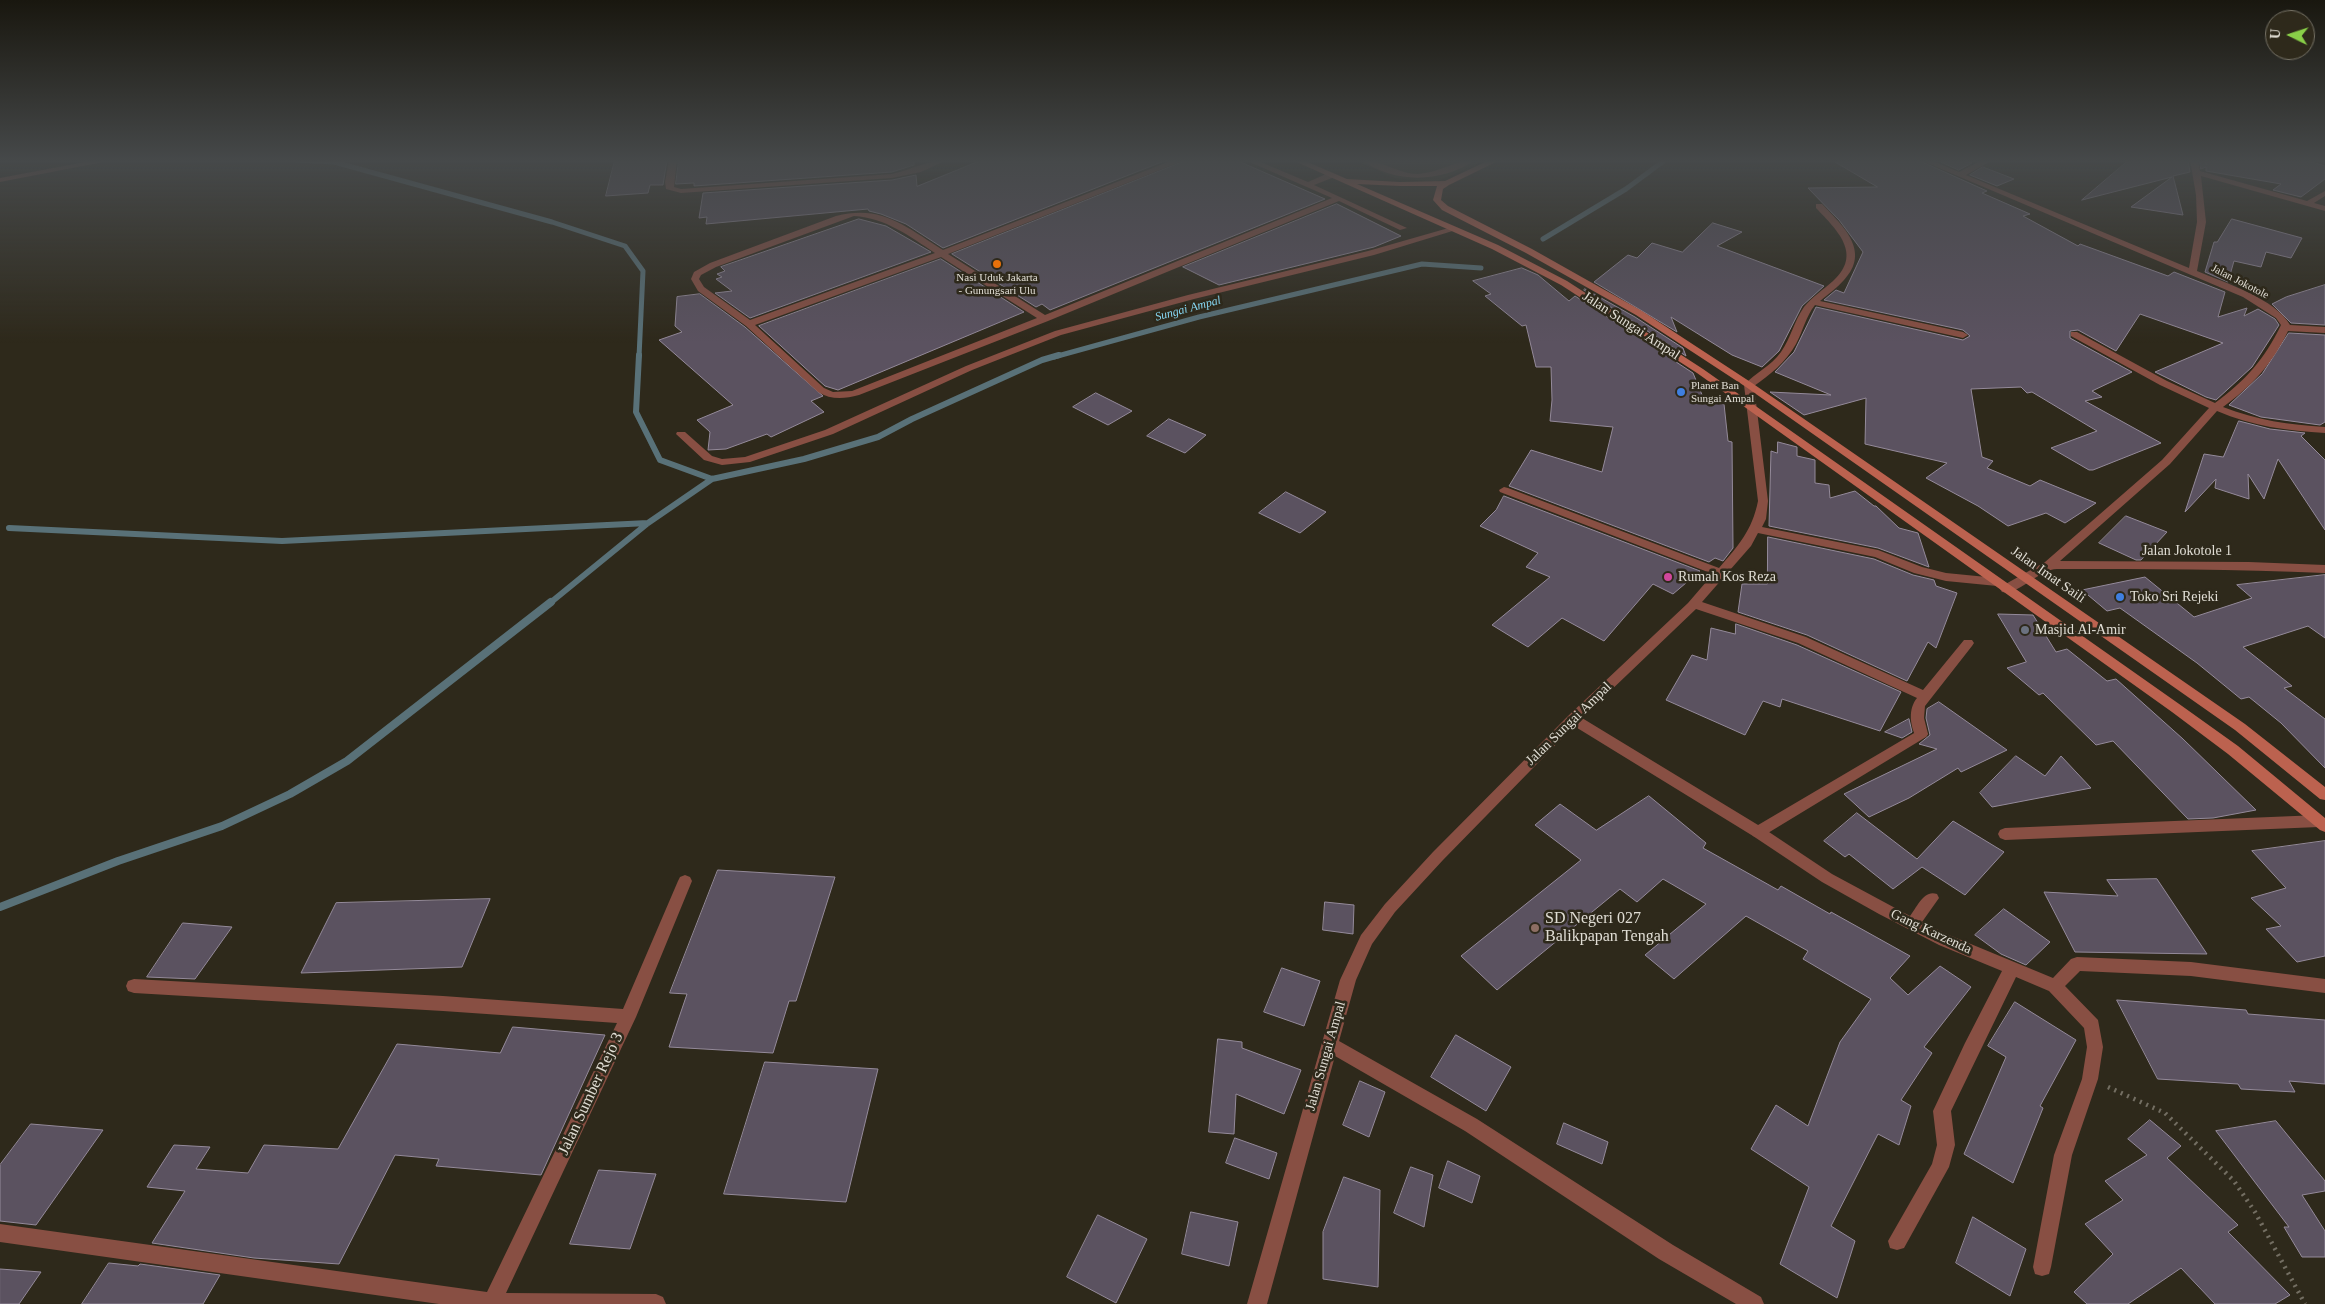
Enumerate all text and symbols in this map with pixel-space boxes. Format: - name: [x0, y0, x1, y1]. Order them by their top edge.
- north arrow: [2265, 10, 2315, 60]
- text: U: [2268, 28, 2283, 40]
- marker: Nasi Uduk Jakarta - Gunungsari Ulu: [991, 258, 1003, 270]
- street label: Jalan Jokotole: [2209, 262, 2271, 302]
- place label: Nasi Uduk Jakarta - Gunungsari Ulu: [956, 271, 1038, 297]
- street label: Jalan Sungai Ampal: [1579, 288, 1683, 364]
- water label: Sungai Ampal: [1153, 293, 1223, 325]
- place label: Planet Ban Sungai Ampal: [1691, 379, 1754, 405]
- marker: Planet Ban Sungai Ampal: [1675, 386, 1687, 398]
- street label: Jalan Imat Saili: [2008, 543, 2088, 607]
- street label: Jalan Jokotole 1: [2142, 543, 2232, 559]
- place label: Rumah Kos Reza: [1678, 569, 1776, 585]
- marker: Rumah Kos Reza: [1662, 571, 1674, 583]
- place label: Toko Sri Rejeki: [2130, 589, 2218, 605]
- marker: Toko Sri Rejeki: [2114, 591, 2126, 603]
- place label: Masjid Al-Amir: [2035, 622, 2126, 638]
- marker: Masjid Al-Amir: [2019, 624, 2031, 636]
- street label: Jalan Sungai Ampal: [1523, 679, 1615, 769]
- street label: Gang Karzenda: [1888, 906, 1974, 958]
- place label: SD Negeri 027 Balikpapan Tengah: [1545, 909, 1669, 947]
- marker: SD Negeri 027 Balikpapan Tengah: [1529, 922, 1541, 934]
- street label: Jalan Sungai Ampal: [1302, 999, 1350, 1113]
- street label: Jalan Sumber Rejo 3: [554, 1030, 628, 1158]

